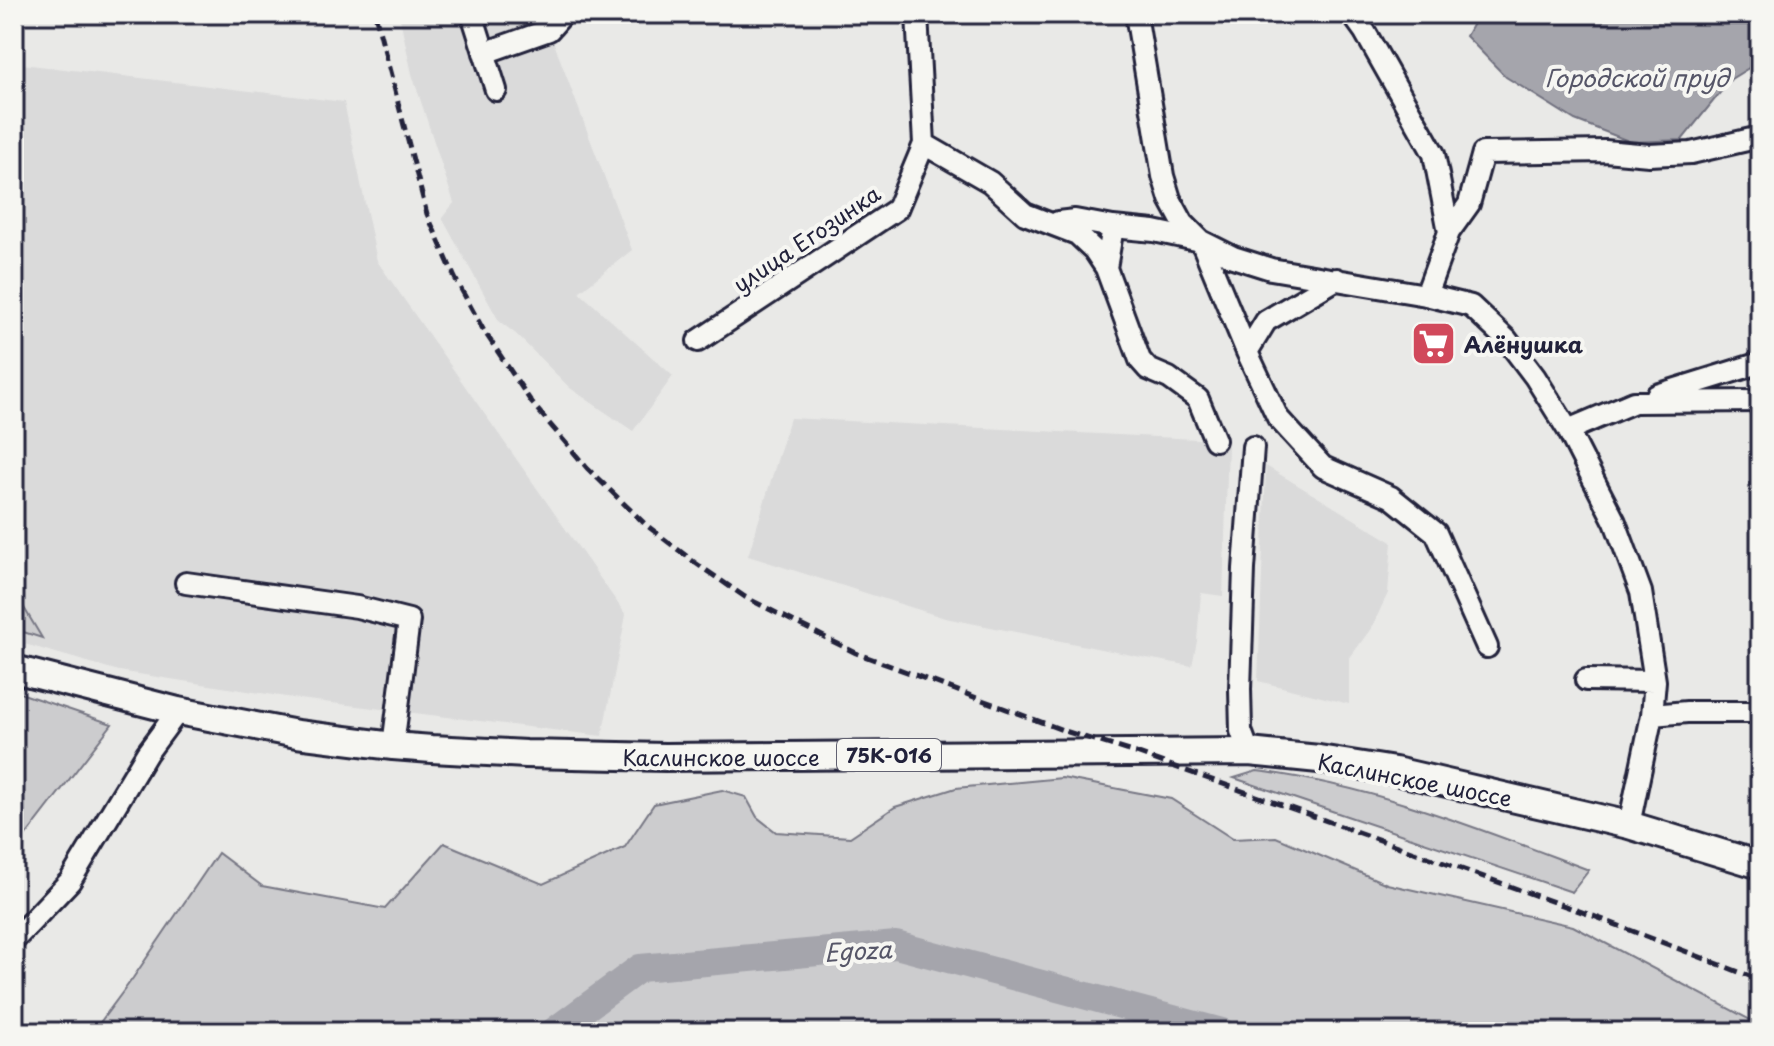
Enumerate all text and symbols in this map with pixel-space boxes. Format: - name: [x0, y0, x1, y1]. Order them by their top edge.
- water label: Городской пруд: [1545, 59, 1731, 95]
- street label: улица Егозинка: [726, 176, 887, 300]
- supermarket icon: Алёнушка: [1409, 319, 1457, 367]
- place label: Алёнушка: [1464, 327, 1584, 360]
- road number: 75К-016: [837, 739, 941, 771]
- street label: Каслинское шоссе: [622, 740, 820, 773]
- street label: Каслинское шоссе: [1315, 744, 1515, 814]
- water label: Egoza: [823, 930, 894, 970]

